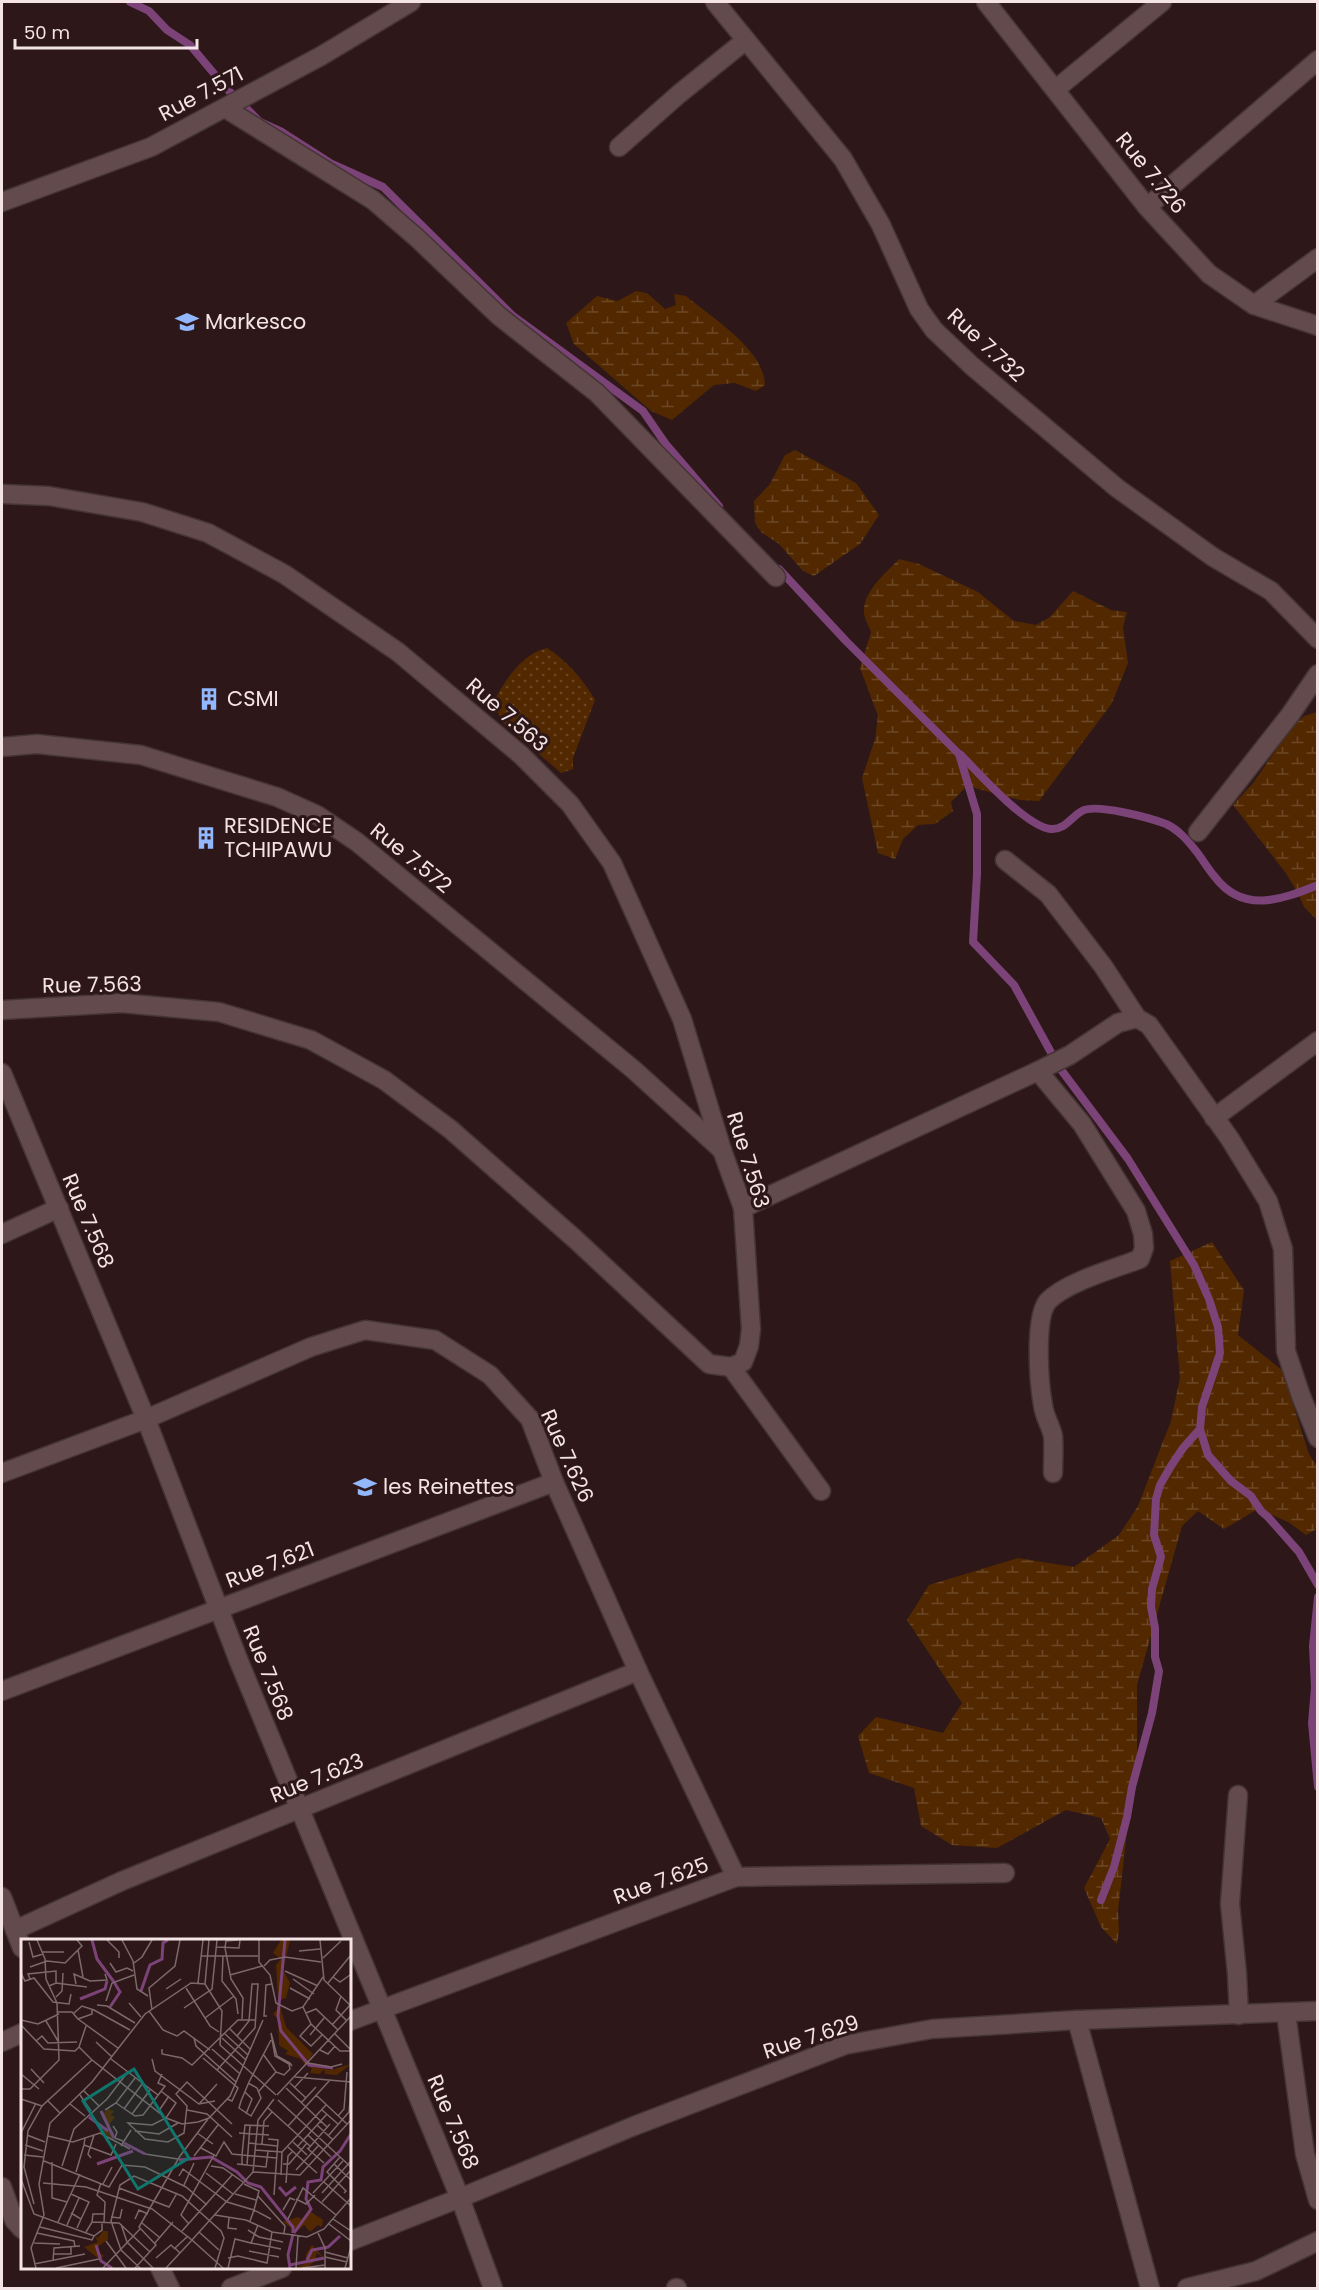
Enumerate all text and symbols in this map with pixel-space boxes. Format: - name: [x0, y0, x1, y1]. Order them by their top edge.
- scale bar: [15, 12, 196, 50]
- text: 50 m: [24, 20, 70, 45]
- street label: Rue 7.571: [153, 59, 248, 128]
- street label: Rue 7.726: [1109, 126, 1193, 220]
- street label: Rue 7.732: [941, 301, 1032, 388]
- place label: Markesco: [205, 307, 306, 336]
- school or university icon: Markesco: [174, 309, 200, 335]
- street label: Rue 7.563: [460, 671, 554, 758]
- place label: CSMI: [227, 684, 279, 713]
- building icon: CSMI: [196, 686, 222, 712]
- place label: RESIDENCE TCHIPAWU: [224, 811, 332, 864]
- street label: Rue 7.572: [364, 816, 458, 900]
- building icon: RESIDENCE TCHIPAWU: [193, 825, 219, 851]
- street label: Rue 7.563: [42, 969, 142, 1000]
- street label: Rue 7.563: [720, 1108, 777, 1212]
- street label: Rue 7.568: [55, 1169, 121, 1273]
- street label: Rue 7.626: [534, 1404, 601, 1507]
- place label: les Reinettes: [383, 1472, 514, 1501]
- school or university icon: les Reinettes: [352, 1474, 378, 1500]
- street label: Rue 7.621: [221, 1534, 318, 1595]
- street label: Rue 7.568: [236, 1621, 301, 1725]
- street label: Rue 7.623: [266, 1746, 368, 1809]
- street label: Rue 7.625: [609, 1850, 712, 1911]
- inset map: [21, 1939, 351, 2269]
- street label: Rue 7.629: [759, 2007, 863, 2066]
- street label: Rue 7.568: [420, 2070, 486, 2174]

